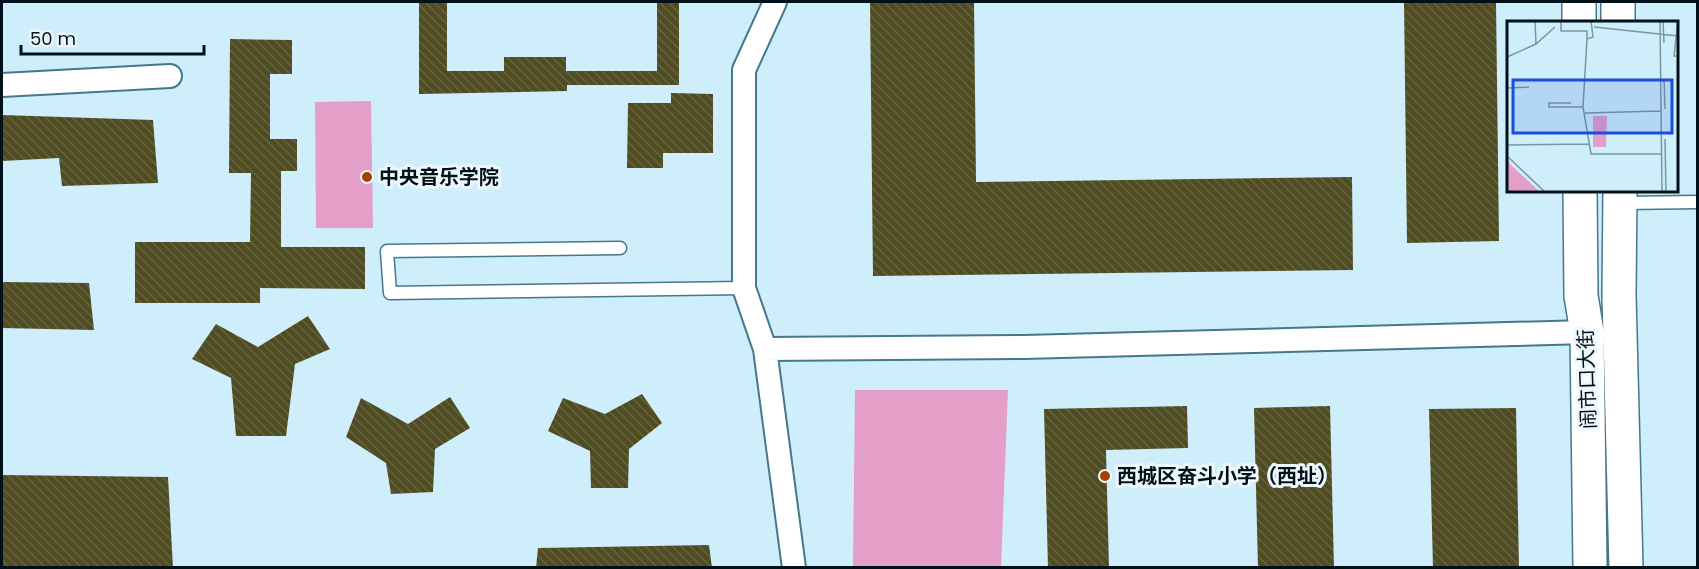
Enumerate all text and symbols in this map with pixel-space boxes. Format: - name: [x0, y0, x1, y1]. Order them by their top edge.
- scale bar: [21, 18, 204, 56]
- inset map: [1507, 21, 1678, 192]
- text: 50 m: [30, 26, 76, 51]
- place label: 中央音乐学院: [379, 163, 499, 191]
- marker: 中央音乐学院: [360, 170, 374, 184]
- street label: 闹市口大街: [1571, 329, 1603, 429]
- place label: 西城区奋斗小学（西址）: [1117, 462, 1337, 490]
- marker: 西城区奋斗小学（西址）: [1098, 469, 1112, 483]

